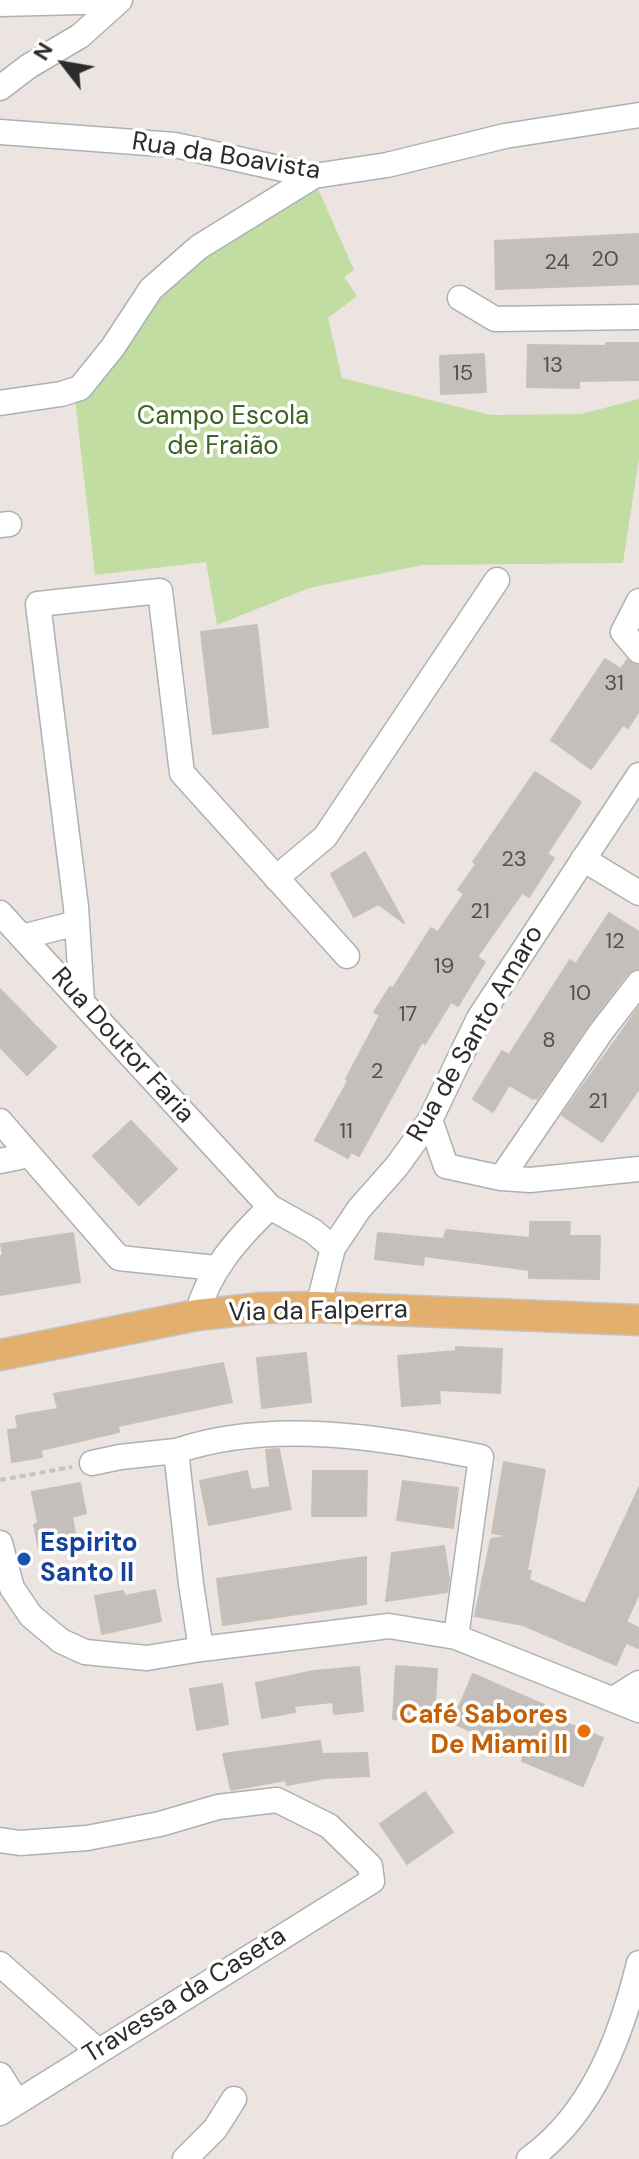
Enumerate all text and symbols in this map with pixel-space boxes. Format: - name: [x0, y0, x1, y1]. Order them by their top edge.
- north arrow: [24, 24, 104, 104]
- text: N: [26, 37, 60, 66]
- street label: Rua da Boavista: [130, 127, 322, 187]
- house number: 20: [591, 247, 619, 273]
- house number: 24: [544, 250, 570, 276]
- house number: 13: [543, 353, 563, 379]
- house number: 15: [453, 361, 473, 387]
- park label: Campo Escola de Fraião: [137, 401, 309, 462]
- house number: 31: [604, 671, 624, 697]
- house number: 23: [501, 847, 527, 873]
- house number: 21: [470, 899, 490, 925]
- street label: Rua de Santo Amaro: [401, 920, 551, 1148]
- house number: 12: [605, 929, 625, 955]
- house number: 19: [434, 954, 454, 980]
- street label: Rua Doutor Faria: [44, 962, 200, 1130]
- house number: 10: [569, 981, 591, 1007]
- house number: 17: [399, 1002, 417, 1028]
- house number: 8: [542, 1028, 556, 1054]
- house number: 2: [371, 1059, 383, 1085]
- house number: 21: [588, 1089, 608, 1115]
- house number: 11: [339, 1119, 353, 1145]
- street label: Via da Falperra: [228, 1295, 408, 1329]
- place label: Espirito Santo II: [40, 1528, 138, 1590]
- marker: Espirito Santo II: [15, 1550, 33, 1568]
- place label: Café Sabores De Miami II: [399, 1700, 568, 1762]
- marker: Café Sabores De Miami II: [575, 1722, 593, 1740]
- street label: Travessa da Caseta: [78, 1921, 292, 2071]

